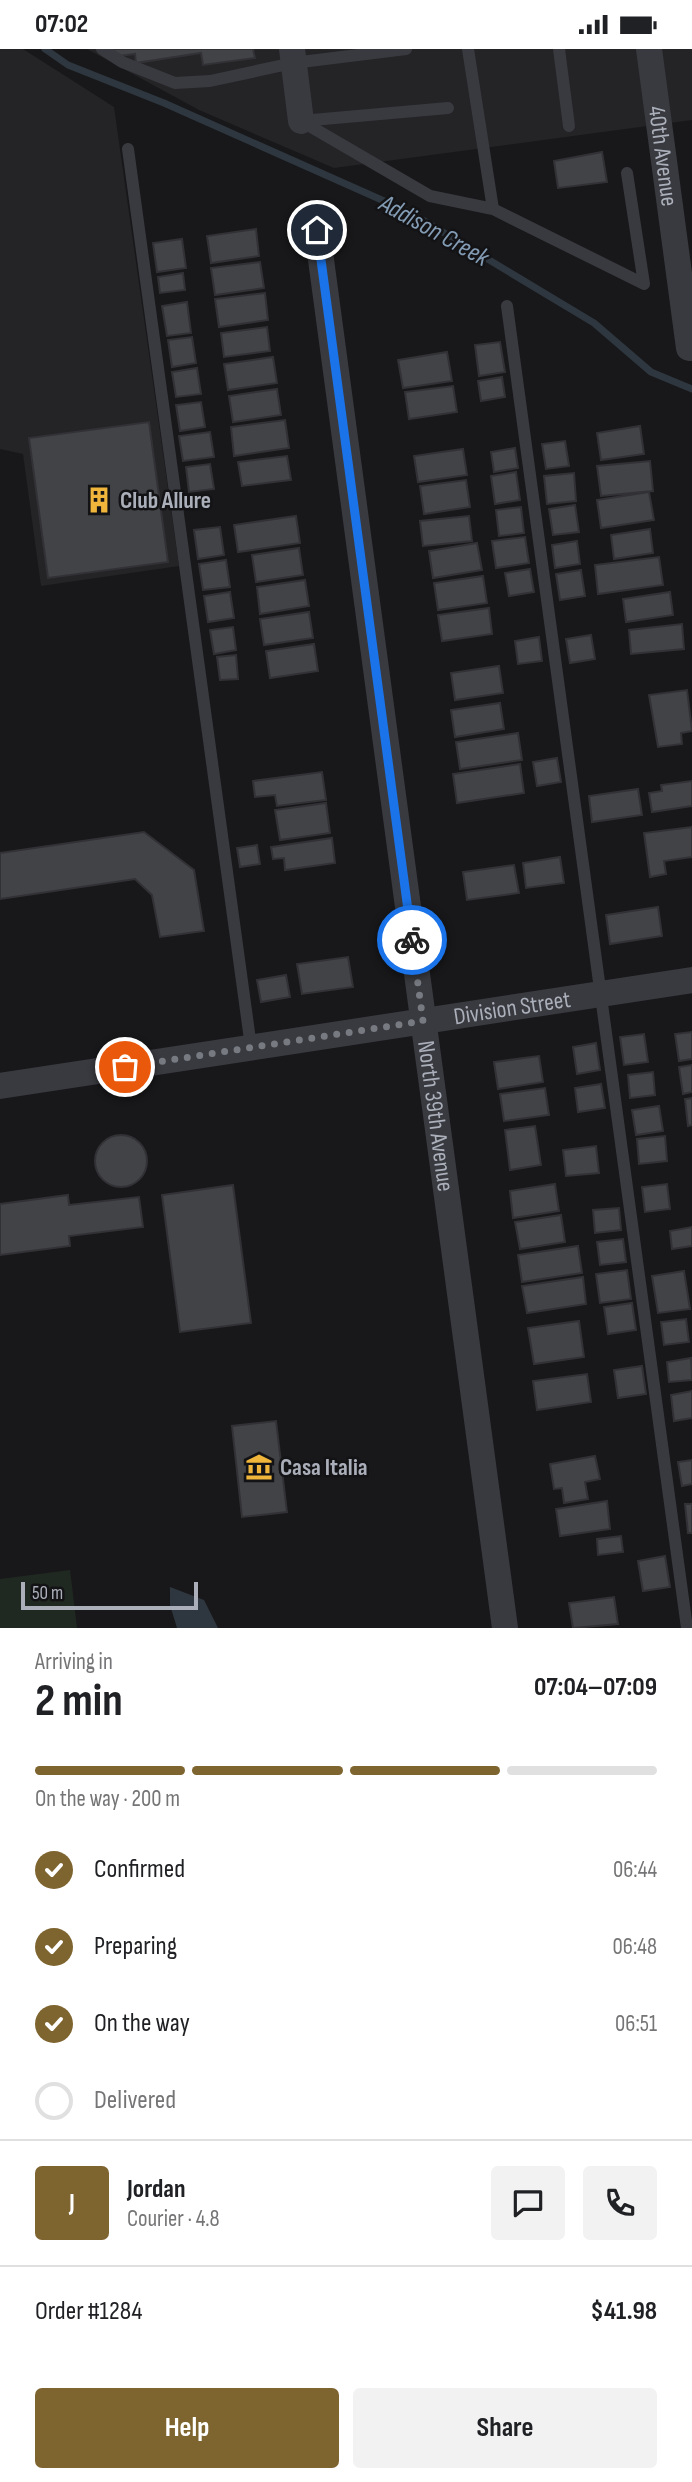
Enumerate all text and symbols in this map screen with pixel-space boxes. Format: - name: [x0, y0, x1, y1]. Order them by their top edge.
- text: 07:02: [35, 9, 88, 40]
- street label: 40th Avenue: [642, 104, 684, 208]
- water label: Addison Creek: [373, 188, 495, 274]
- pin: [287, 200, 347, 260]
- icon: home: [298, 211, 336, 249]
- building icon: Club Allure: [84, 485, 114, 515]
- place label: Club Allure: [120, 486, 211, 515]
- courier: [377, 905, 447, 975]
- icon: bike: [393, 921, 431, 959]
- street label: Division Street: [452, 984, 572, 1031]
- pin: [95, 1037, 155, 1097]
- street label: North 39th Avenue: [412, 1039, 461, 1193]
- icon: bag: [106, 1048, 144, 1086]
- museum icon: Casa Italia: [244, 1452, 274, 1482]
- place label: Casa Italia: [280, 1453, 368, 1482]
- scale bar: [21, 1579, 198, 1611]
- text: 50 m: [32, 1582, 63, 1605]
- text: Arriving in: [35, 1648, 113, 1676]
- text: 07:04–07:09: [534, 1672, 657, 1703]
- text: 2 min: [35, 1674, 123, 1729]
- text: On the way · 200 m: [35, 1785, 180, 1813]
- icon: check: [35, 1851, 73, 1889]
- text: Confirmed: [94, 1854, 185, 1885]
- text: 06:44: [613, 1856, 657, 1884]
- icon: check: [35, 1928, 73, 1966]
- text: Preparing: [94, 1931, 177, 1962]
- text: 06:48: [613, 1933, 657, 1961]
- icon: check: [35, 2005, 73, 2043]
- text: On the way: [94, 2008, 190, 2039]
- text: 06:51: [615, 2010, 657, 2038]
- text: Delivered: [94, 2085, 176, 2116]
- button: chat: [491, 2166, 565, 2240]
- button: phone: [583, 2166, 657, 2240]
- text: Jordan: [127, 2174, 185, 2205]
- text: J: [69, 2188, 75, 2219]
- text: Courier · 4.8: [127, 2205, 220, 2233]
- text: Order #1284: [35, 2296, 142, 2327]
- text: $41.98: [591, 2296, 657, 2327]
- button: Help: [35, 2388, 339, 2468]
- button: Share: [353, 2388, 657, 2468]

